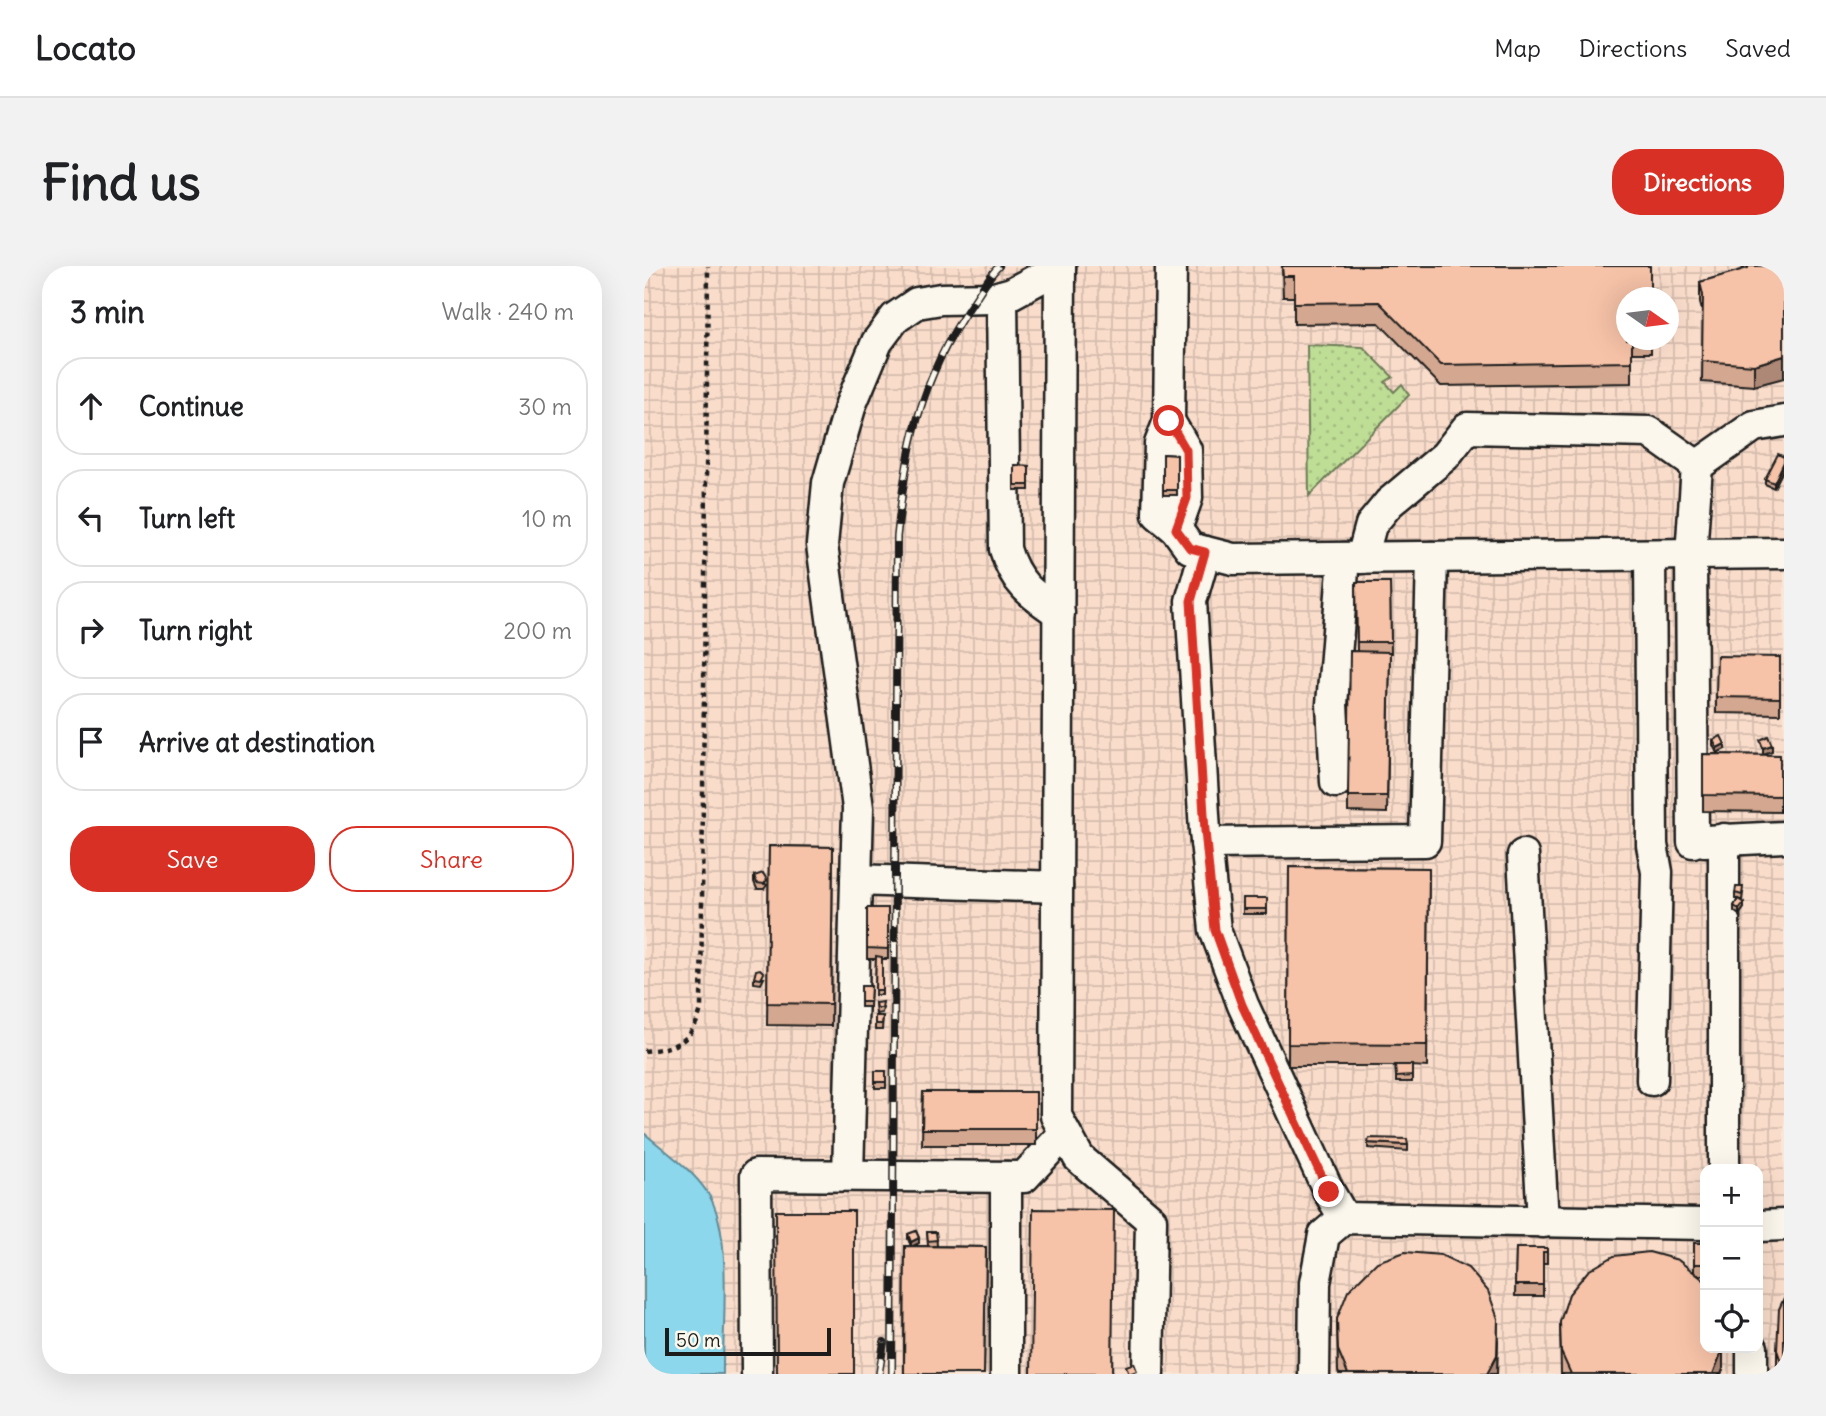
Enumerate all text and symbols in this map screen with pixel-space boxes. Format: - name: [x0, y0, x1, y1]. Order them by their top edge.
- text: Locato: [35, 27, 136, 69]
- text: Map: [1494, 33, 1541, 63]
- text: Directions: [1579, 33, 1687, 63]
- text: Saved: [1725, 33, 1791, 63]
- button: Directions: [1612, 149, 1784, 215]
- text: Find us: [42, 152, 200, 213]
- north arrow: [1616, 287, 1679, 350]
- text: 3 min: [70, 293, 145, 331]
- text: Walk · 240 m: [441, 297, 574, 326]
- icon: ahead: [72, 387, 110, 425]
- text: Continue: [139, 390, 244, 423]
- text: 30 m: [518, 392, 572, 421]
- route start: [1153, 405, 1184, 436]
- icon: left: [72, 499, 110, 537]
- text: Turn left: [139, 502, 235, 535]
- text: 10 m: [522, 504, 572, 533]
- icon: right: [72, 611, 110, 649]
- text: Turn right: [139, 614, 252, 647]
- text: 200 m: [503, 616, 572, 645]
- icon: arrive: [72, 723, 110, 761]
- text: Arrive at destination: [139, 726, 375, 759]
- button: Save: [70, 826, 315, 892]
- button: Share: [329, 826, 574, 892]
- map controls: [1700, 1164, 1763, 1353]
- button: +: [1700, 1164, 1763, 1227]
- route end: [1313, 1176, 1344, 1207]
- button: −: [1700, 1227, 1763, 1290]
- button: locate: [1700, 1290, 1763, 1353]
- scale bar: [665, 1325, 831, 1357]
- text: 50 m: [676, 1328, 721, 1352]

